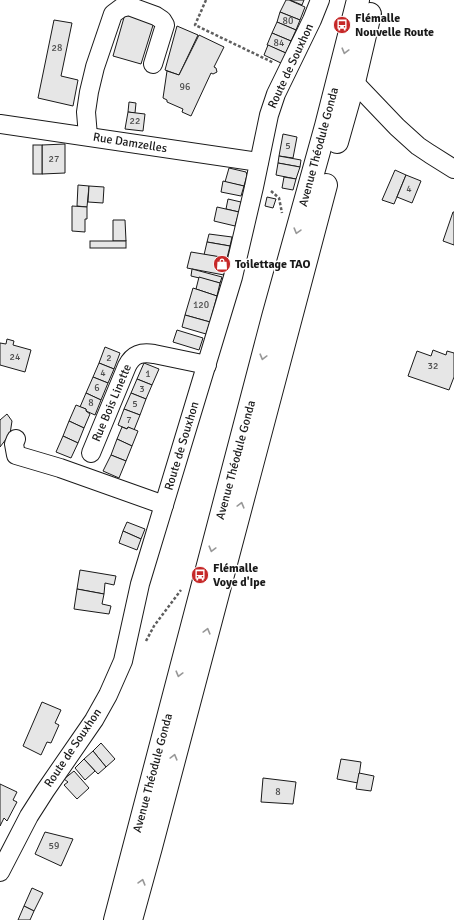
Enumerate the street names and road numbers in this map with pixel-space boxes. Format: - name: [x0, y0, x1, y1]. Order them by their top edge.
- street label: Route de Souxhon: [265, 21, 317, 111]
- street label: Avenue Théodule Gonda: [296, 86, 342, 208]
- street label: Rue Damzelles: [92, 130, 168, 156]
- street label: Rue Bois Linette: [89, 362, 135, 444]
- street label: Avenue Théodule Gonda: [213, 399, 259, 521]
- street label: Route de Souxhon: [161, 400, 203, 492]
- street label: Route de Souxhon: [41, 706, 105, 790]
- street label: Avenue Théodule Gonda: [130, 712, 176, 834]

